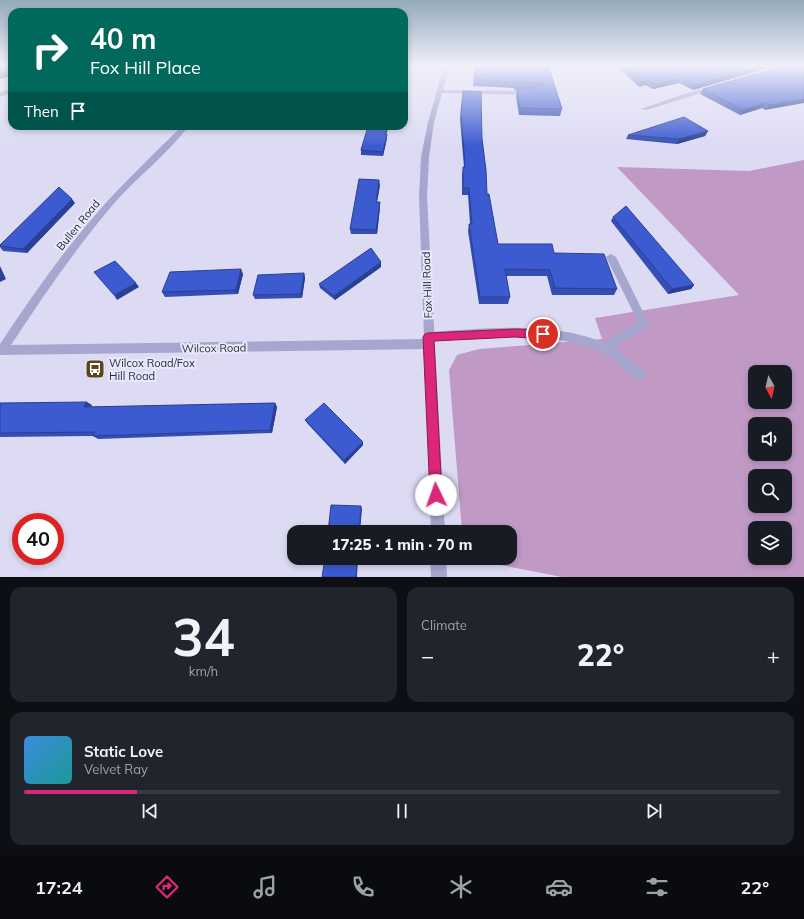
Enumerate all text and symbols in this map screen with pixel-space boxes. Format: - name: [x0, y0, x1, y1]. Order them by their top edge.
- text: 40 m: [90, 21, 156, 56]
- icon: right: [24, 24, 76, 76]
- text: Fox Hill Place: [90, 56, 201, 79]
- icon: arrive: [67, 100, 89, 122]
- text: Then: [24, 102, 59, 121]
- street label: Bullen Road: [53, 197, 103, 253]
- street label: Fox Hill Road: [419, 251, 435, 319]
- pin: [526, 317, 560, 351]
- icon: arrive: [532, 323, 554, 345]
- street label: Wilcox Road: [182, 340, 246, 356]
- place label: Wilcox Road/Fox Hill Road: [109, 356, 195, 383]
- bus stop icon: Wilcox Road/Fox Hill Road: [84, 358, 106, 380]
- north arrow: [748, 365, 792, 409]
- map controls: [748, 365, 792, 565]
- button: sound: [748, 417, 792, 461]
- button: search: [748, 469, 792, 513]
- position arrow: [415, 474, 457, 516]
- speed limit sign: 40: [12, 513, 64, 565]
- button: layers: [748, 521, 792, 565]
- text: 17:25 · 1 min · 70 m: [332, 535, 472, 554]
- text: 34: [172, 604, 235, 669]
- text: Climate: [421, 617, 467, 633]
- text: 22°: [577, 636, 624, 674]
- text: −: [421, 642, 434, 670]
- text: +: [767, 642, 780, 670]
- text: km/h: [189, 663, 218, 679]
- text: Static Love: [84, 742, 163, 761]
- text: Velvet Ray: [84, 761, 148, 777]
- icon: previous: [139, 800, 161, 822]
- icon: pause: [391, 800, 413, 822]
- icon: next: [643, 800, 665, 822]
- icon: directions: [153, 873, 181, 901]
- icon: music: [251, 873, 279, 901]
- icon: phone: [349, 873, 377, 901]
- icon: climate: [447, 873, 475, 901]
- icon: car: [545, 873, 573, 901]
- icon: filters: [643, 873, 671, 901]
- text: 17:24: [35, 876, 83, 899]
- text: 22°: [741, 876, 769, 899]

